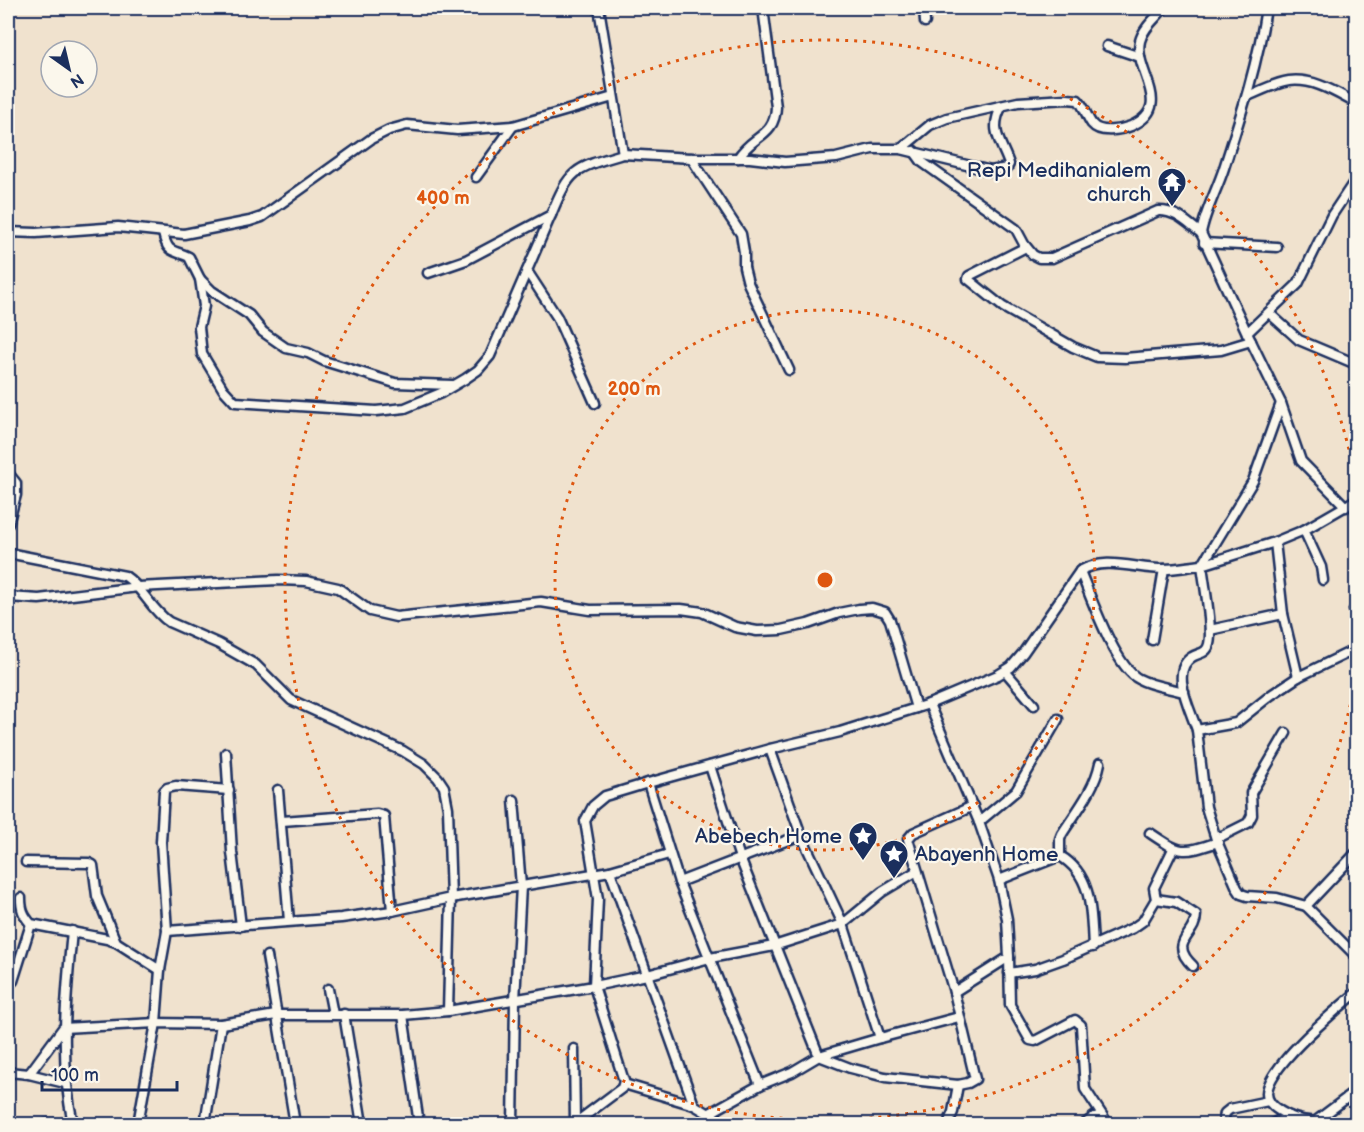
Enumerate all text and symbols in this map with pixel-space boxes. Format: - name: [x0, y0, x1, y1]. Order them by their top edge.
- north arrow: [39, 39, 99, 99]
- text: N: [66, 69, 87, 91]
- place label: Repi Medihanialem church: [967, 158, 1151, 207]
- temple icon: Repi Medihanialem church: [1156, 166, 1188, 208]
- text: 400 m: [416, 188, 470, 209]
- text: 200 m: [607, 379, 661, 400]
- centre of rings: [815, 570, 835, 590]
- place icon: Abebech Home: [847, 820, 879, 862]
- place label: Abebech Home: [695, 824, 842, 849]
- place icon: Abayenh Home: [878, 838, 910, 880]
- place label: Abayenh Home: [915, 842, 1058, 867]
- scale bar: [42, 1054, 177, 1092]
- text: 100 m: [51, 1065, 99, 1086]

